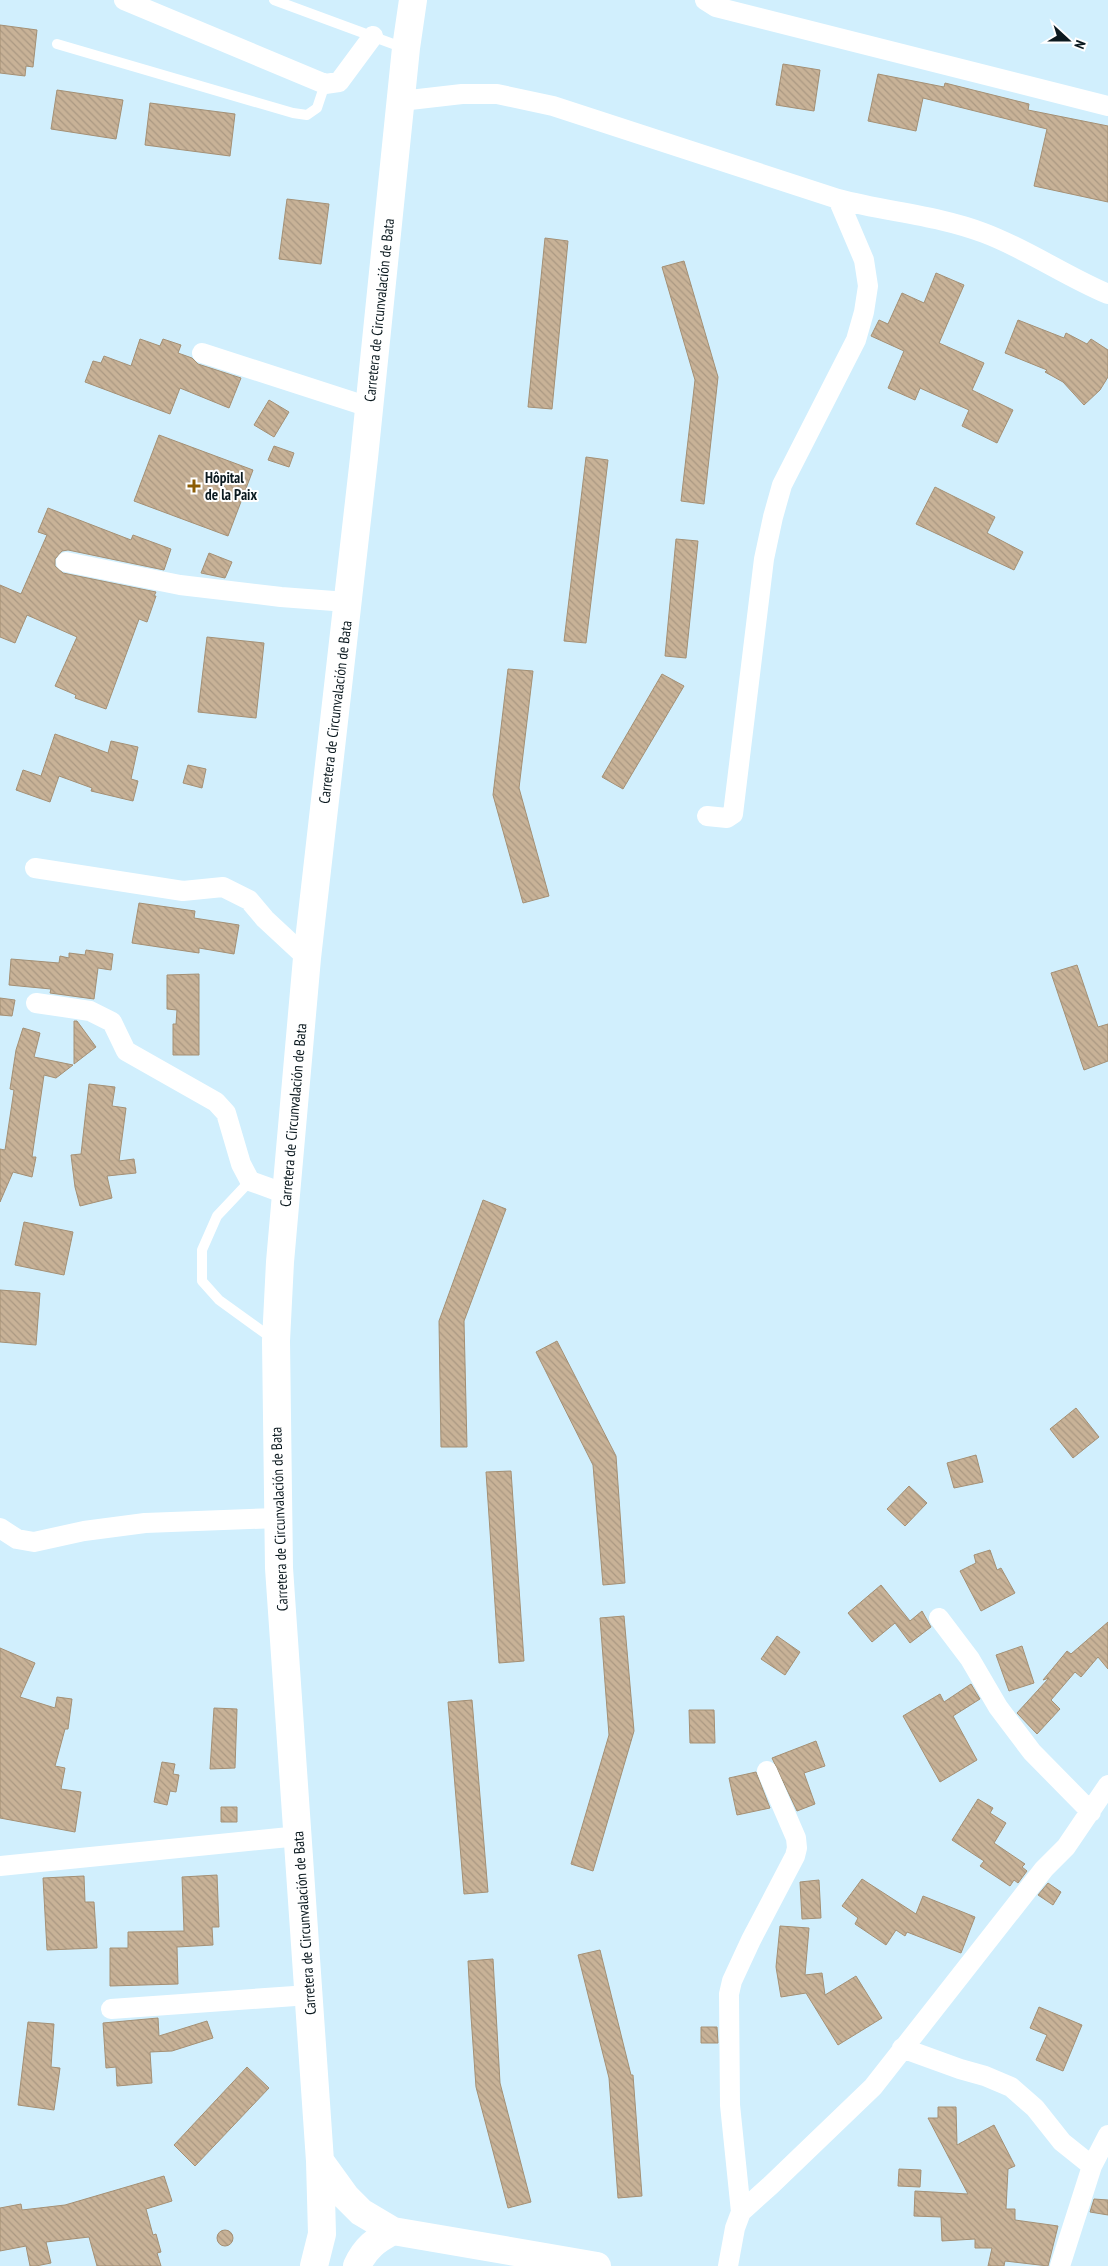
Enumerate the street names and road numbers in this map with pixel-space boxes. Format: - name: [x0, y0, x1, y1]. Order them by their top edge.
- street label: Carretera de Circunvalación de Bata: [360, 217, 398, 403]
- street label: Carretera de Circunvalación de Bata: [314, 619, 356, 805]
- street label: Carretera de Circunvalación de Bata: [276, 1022, 310, 1208]
- street label: Carretera de Circunvalación de Bata: [266, 1427, 292, 1611]
- street label: Carretera de Circunvalación de Bata: [288, 1830, 320, 2016]

